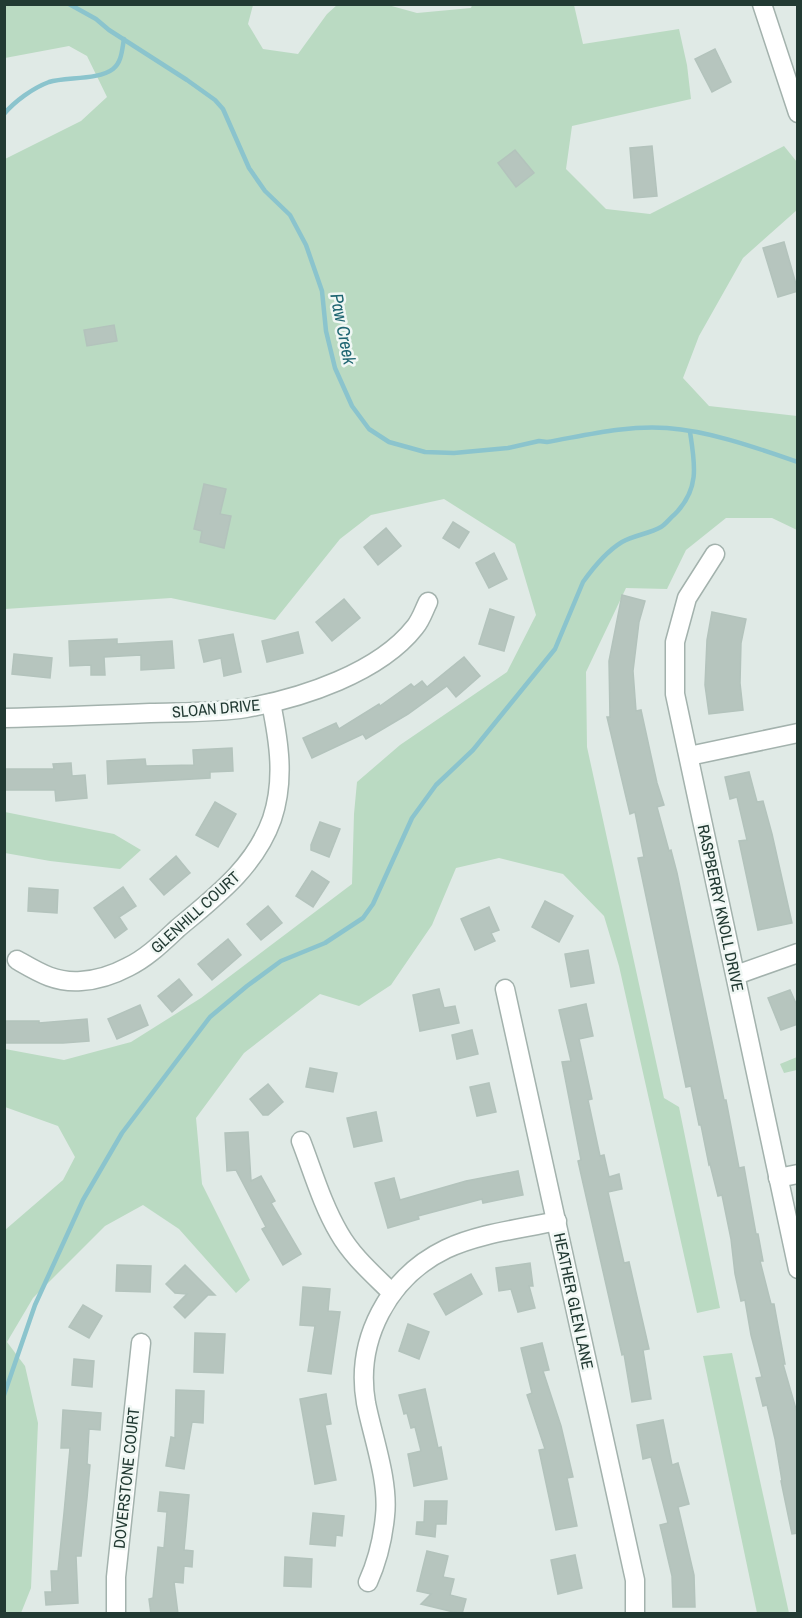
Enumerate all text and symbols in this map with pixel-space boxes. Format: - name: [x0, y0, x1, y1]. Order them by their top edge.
- water label: Paw Creek: [324, 291, 363, 367]
- street label: SLOAN DRIVE: [171, 693, 261, 723]
- street label: RASPBERRY KNOLL DRIVE: [693, 822, 749, 994]
- street label: GLENHILL COURT: [146, 866, 244, 958]
- street label: HEATHER GLEN LANE: [549, 1231, 599, 1371]
- street label: DOVERSTONE COURT: [108, 1406, 144, 1550]

